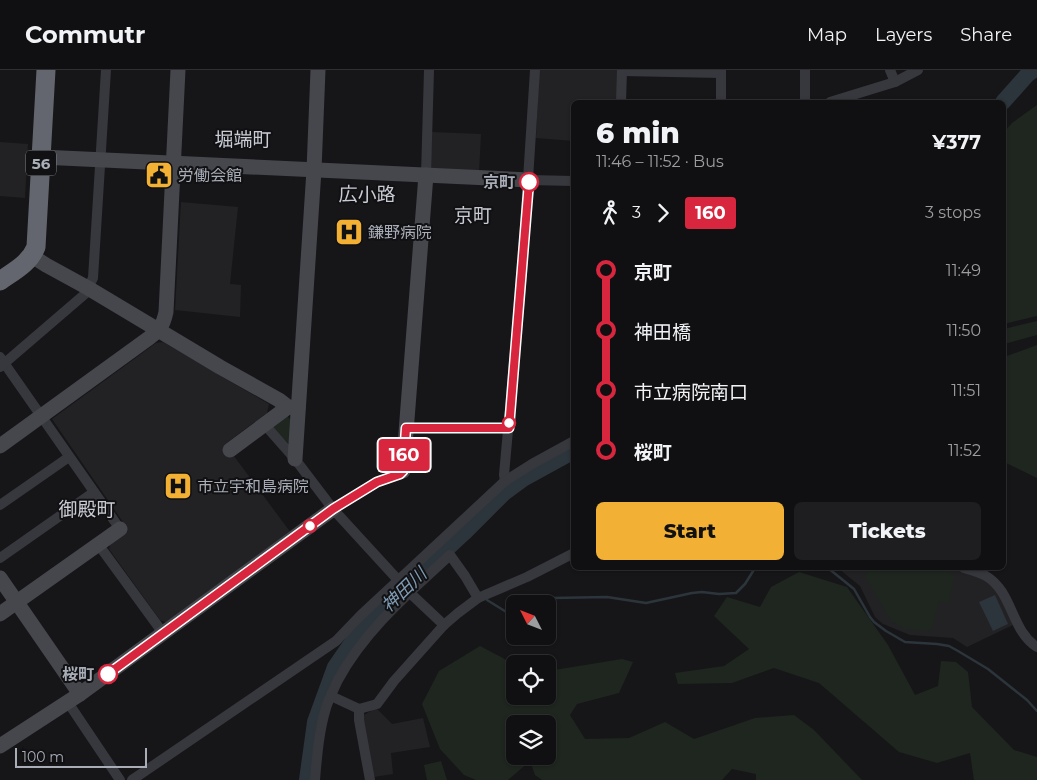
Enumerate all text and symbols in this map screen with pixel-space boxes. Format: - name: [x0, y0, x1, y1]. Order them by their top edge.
- text: Commutr: [25, 20, 145, 49]
- text: Map: [807, 24, 847, 46]
- text: Layers: [875, 24, 932, 46]
- text: Share: [960, 24, 1012, 46]
- text: 6 min: [596, 116, 680, 150]
- district label: 堀端町: [214, 128, 272, 151]
- text: ¥377: [932, 131, 981, 154]
- road number: 56: [26, 150, 56, 176]
- text: 11:46 – 11:52 · Bus: [596, 152, 724, 171]
- public building icon: 労働会館: [144, 160, 174, 190]
- place label: 労働会館: [178, 166, 242, 185]
- marker: 京町: [519, 172, 539, 192]
- place label: 京町: [483, 173, 515, 192]
- district label: 広小路: [338, 183, 396, 206]
- icon: walk: [596, 199, 624, 227]
- icon: forward: [649, 199, 677, 227]
- text: 160: [695, 202, 726, 224]
- text: 3: [632, 203, 641, 222]
- text: 3 stops: [925, 203, 981, 222]
- district label: 京町: [454, 204, 492, 227]
- hospital icon: 鎌野病院: [334, 217, 364, 247]
- place label: 鎌野病院: [368, 223, 432, 242]
- text: 京町: [634, 261, 672, 284]
- text: 11:49: [946, 261, 981, 280]
- text: 神田橋: [634, 321, 691, 344]
- text: 11:50: [946, 321, 981, 340]
- text: 市立病院南口: [634, 381, 748, 404]
- text: 11:51: [951, 381, 981, 400]
- unlabelled marker: [502, 416, 516, 430]
- line badge: 160: [375, 439, 433, 471]
- text: 桜町: [634, 441, 672, 464]
- text: 11:52: [948, 441, 981, 460]
- text: 160: [389, 444, 419, 466]
- hospital icon: 市立宇和島病院: [163, 471, 193, 501]
- place label: 市立宇和島病院: [197, 477, 309, 496]
- district label: 御殿町: [58, 498, 116, 521]
- button: Start: [596, 502, 784, 560]
- button: Tickets: [794, 502, 981, 560]
- unlabelled marker: [303, 519, 317, 533]
- water label: 神田川: [377, 562, 433, 617]
- north arrow: [506, 595, 556, 645]
- map controls: [506, 595, 556, 765]
- button: locate: [506, 655, 556, 705]
- marker: 桜町: [98, 664, 118, 684]
- place label: 桜町: [62, 665, 94, 684]
- button: layers: [506, 715, 556, 765]
- scale bar: [15, 745, 148, 768]
- text: 100 m: [22, 748, 64, 766]

